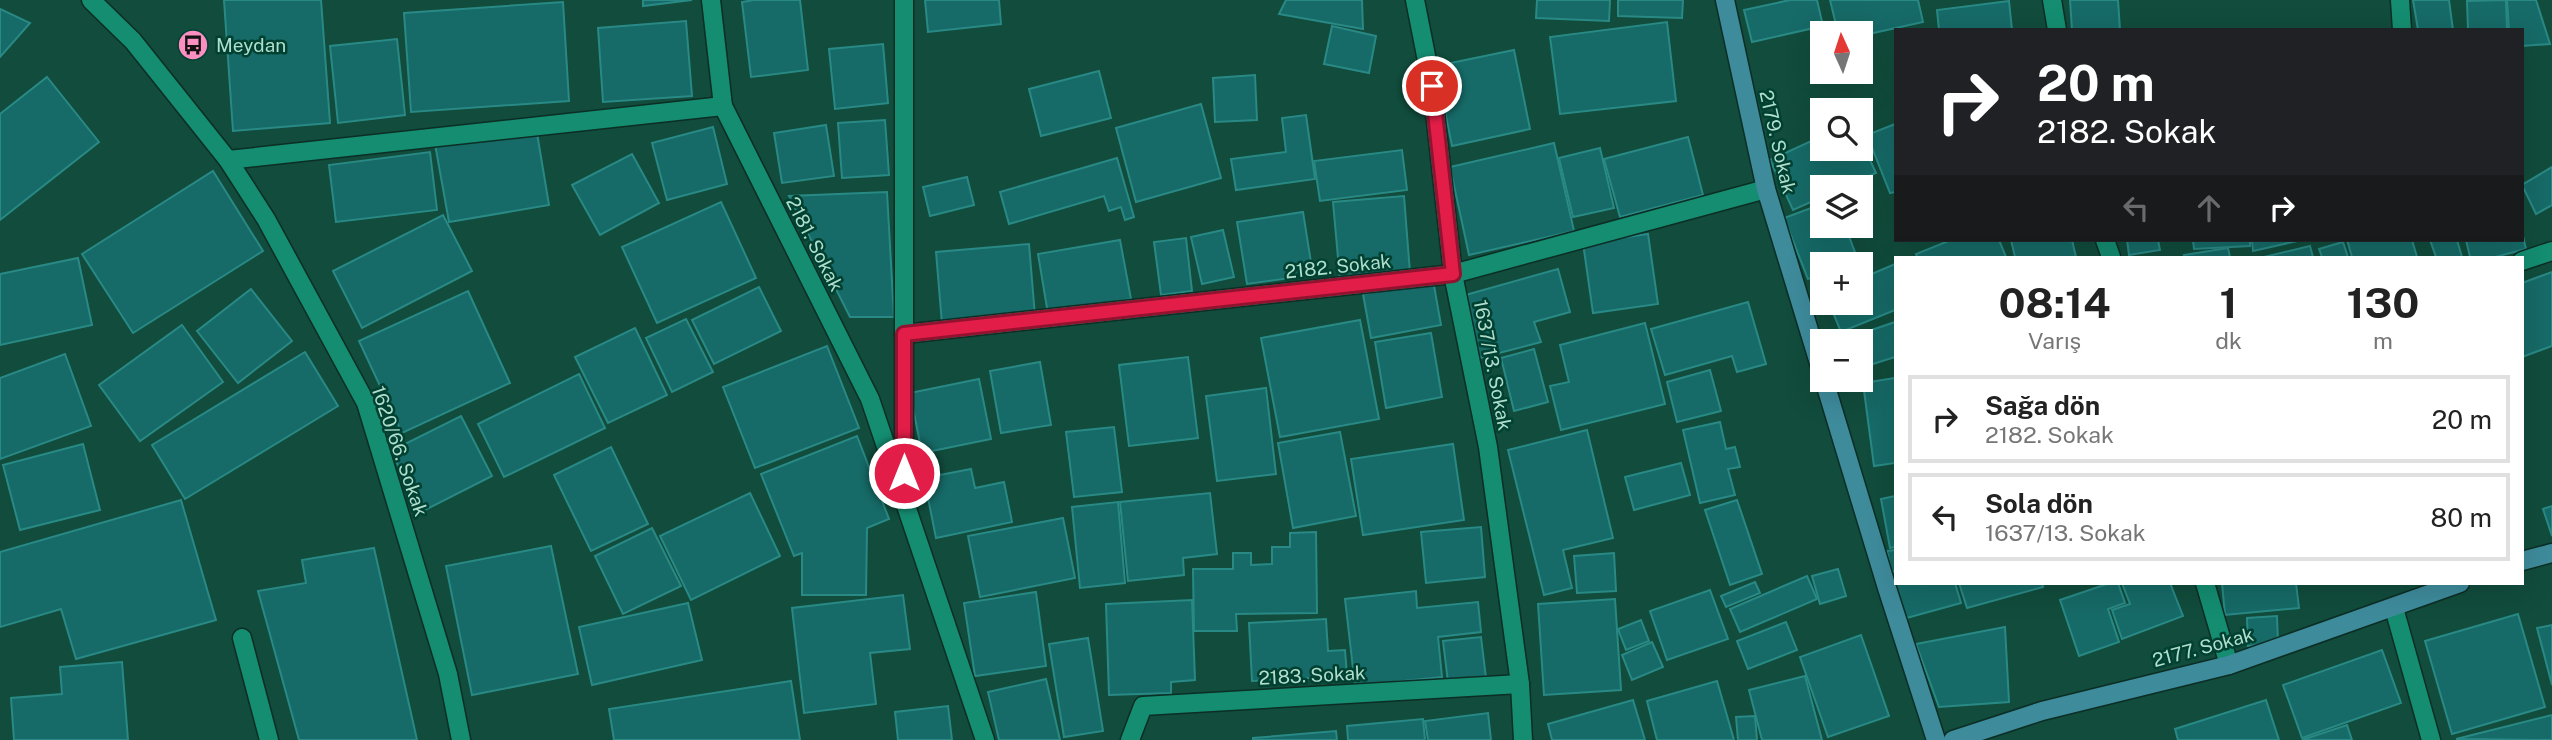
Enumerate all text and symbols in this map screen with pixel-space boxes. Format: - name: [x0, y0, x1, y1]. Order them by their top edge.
- north arrow: [1810, 21, 1872, 84]
- map controls: [1810, 21, 1873, 392]
- bus stop icon: Meydan: [176, 28, 210, 62]
- place label: Meydan: [216, 34, 286, 56]
- text: 20 m: [2037, 54, 2155, 112]
- pin: [1402, 56, 1462, 116]
- icon: right: [1922, 56, 2013, 147]
- icon: arrive: [1413, 67, 1451, 105]
- street label: 2179. Sokak: [1755, 88, 1801, 196]
- button: search: [1810, 98, 1873, 161]
- text: 2182. Sokak: [2037, 113, 2216, 150]
- button: layers: [1810, 175, 1873, 238]
- icon: left: [2117, 189, 2155, 227]
- icon: ahead: [2190, 189, 2228, 227]
- icon: right: [2263, 189, 2301, 227]
- street label: 2181. Sokak: [782, 193, 848, 295]
- street label: 2182. Sokak: [1284, 249, 1392, 283]
- button: +: [1810, 252, 1873, 315]
- text: 08:14: [1999, 278, 2111, 327]
- text: 1: [2220, 278, 2238, 327]
- text: 130: [2347, 278, 2419, 327]
- street label: 1637/13. Sokak: [1470, 298, 1517, 433]
- text: Varış: [2028, 327, 2081, 354]
- text: dk: [2215, 327, 2242, 354]
- text: m: [2373, 327, 2393, 354]
- button: −: [1810, 329, 1873, 392]
- street label: 1620/66. Sokak: [367, 383, 433, 519]
- text: Sağa dön: [1985, 390, 2100, 421]
- icon: right: [1926, 400, 1964, 438]
- text: 20 m: [2432, 404, 2492, 435]
- text: 2182. Sokak: [1985, 421, 2114, 448]
- position arrow: [867, 436, 941, 510]
- text: Sola dön: [1985, 488, 2093, 519]
- icon: left: [1926, 498, 1964, 536]
- text: 80 m: [2431, 502, 2492, 533]
- text: 1637/13. Sokak: [1985, 519, 2146, 546]
- street label: 2177. Sokak: [2150, 623, 2256, 671]
- street label: 2183. Sokak: [1258, 661, 1366, 689]

